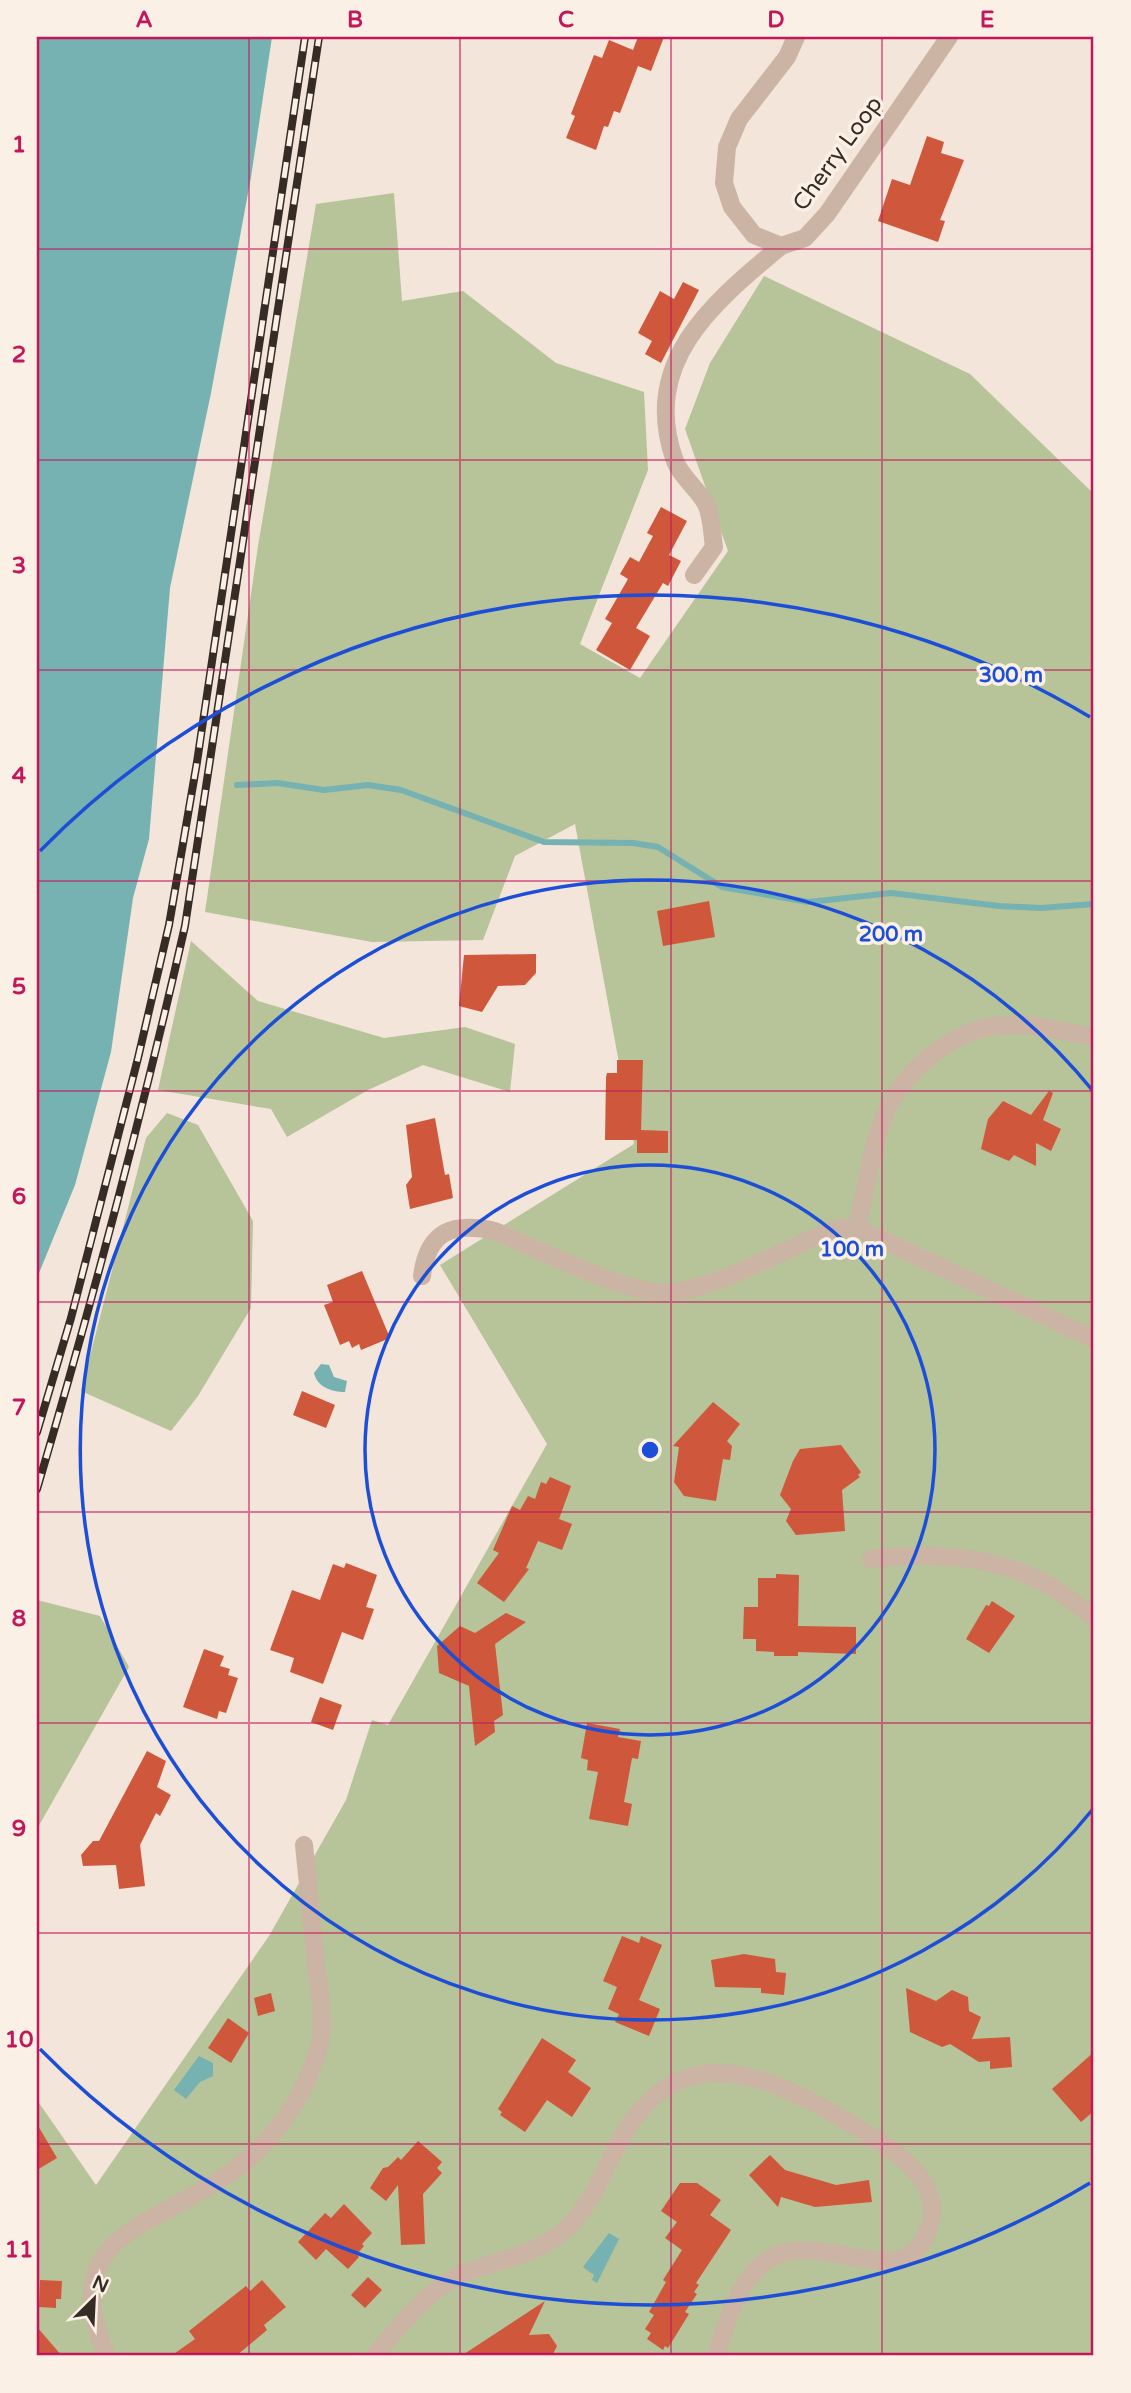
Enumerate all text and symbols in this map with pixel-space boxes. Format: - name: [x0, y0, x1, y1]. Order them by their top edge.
- text: A: [135, 6, 153, 34]
- text: B: [347, 6, 363, 34]
- text: C: [558, 6, 574, 34]
- text: D: [767, 6, 785, 34]
- text: E: [980, 6, 994, 34]
- street label: Cherry Loop: [787, 91, 889, 216]
- text: 1: [12, 131, 26, 159]
- text: 2: [12, 341, 26, 369]
- text: 3: [12, 552, 26, 580]
- text: 300 m: [979, 663, 1043, 688]
- text: 4: [12, 762, 27, 790]
- text: 200 m: [859, 922, 923, 947]
- text: 5: [12, 973, 26, 1001]
- text: 6: [12, 1183, 26, 1211]
- text: 100 m: [820, 1237, 884, 1262]
- text: 7: [12, 1394, 26, 1422]
- centre of rings: [638, 1438, 662, 1462]
- text: 8: [12, 1605, 26, 1633]
- text: 9: [12, 1815, 26, 1843]
- text: 10: [5, 2026, 33, 2054]
- text: 11: [5, 2236, 33, 2264]
- north arrow: [60, 2264, 130, 2334]
- text: N: [89, 2271, 112, 2298]

